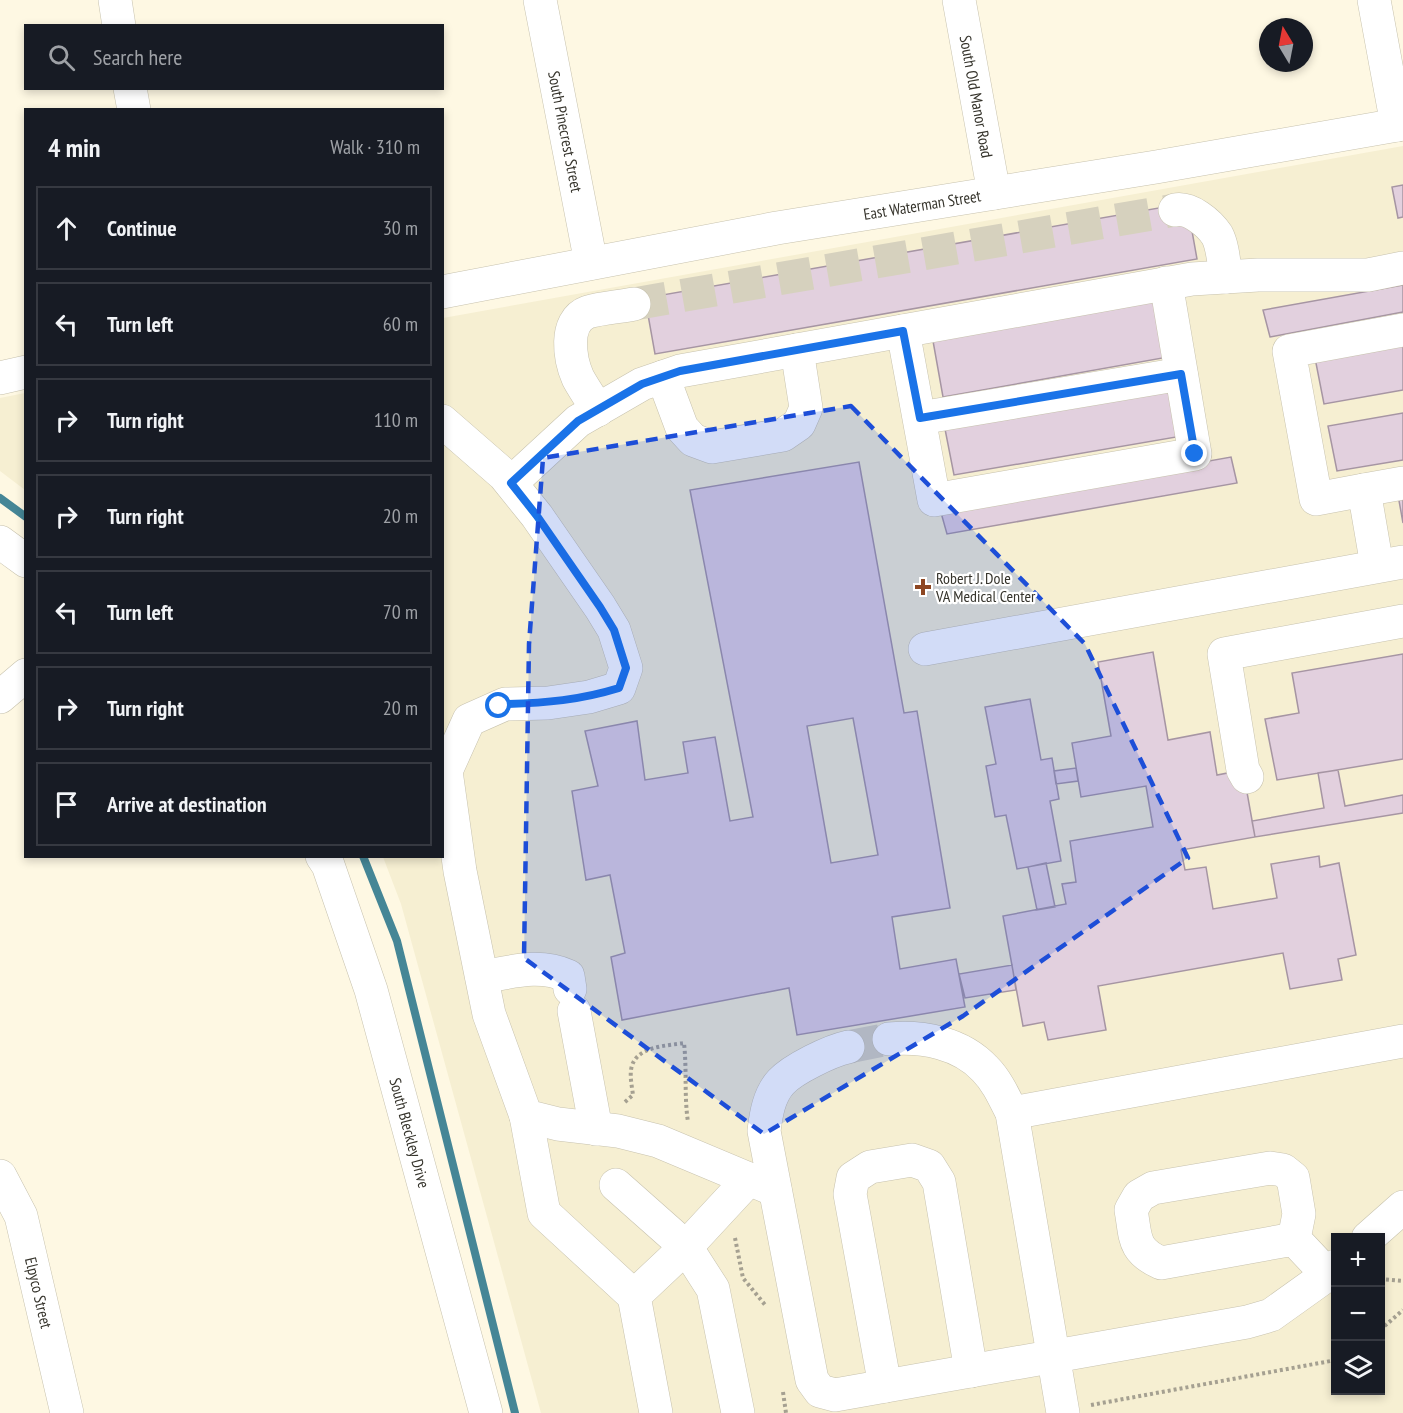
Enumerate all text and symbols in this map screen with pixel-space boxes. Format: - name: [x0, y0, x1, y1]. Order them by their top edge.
- north arrow: [1259, 18, 1313, 72]
- search box: [24, 24, 444, 90]
- street label: South Old Manor Road: [956, 34, 997, 159]
- icon: search: [45, 41, 78, 74]
- text: Search here: [93, 43, 182, 71]
- street label: South Pinecrest Street: [544, 69, 587, 194]
- text: 4 min: [48, 131, 101, 164]
- text: Walk · 310 m: [330, 134, 420, 160]
- street label: East Waterman Street: [862, 185, 983, 224]
- icon: ahead: [50, 212, 83, 245]
- text: Continue: [107, 214, 177, 242]
- text: 30 m: [383, 215, 418, 241]
- icon: left: [50, 308, 83, 341]
- text: Turn left: [107, 310, 173, 338]
- text: 60 m: [383, 311, 418, 337]
- icon: right: [50, 404, 83, 437]
- text: Turn right: [107, 406, 184, 434]
- text: 110 m: [374, 407, 418, 433]
- route end: [1181, 440, 1207, 466]
- icon: right: [50, 500, 83, 533]
- text: Turn right: [107, 502, 184, 530]
- text: 20 m: [383, 503, 418, 529]
- place label: Robert J. Dole VA Medical Center: [935, 568, 1036, 606]
- marker: Robert J. Dole VA Medical Center: [914, 578, 932, 596]
- icon: left: [50, 596, 83, 629]
- text: Turn left: [107, 598, 173, 626]
- text: 70 m: [383, 599, 418, 625]
- icon: right: [50, 692, 83, 725]
- route start: [485, 692, 511, 718]
- text: Turn right: [107, 694, 184, 722]
- text: 20 m: [383, 695, 418, 721]
- icon: arrive: [50, 788, 83, 821]
- text: Arrive at destination: [107, 790, 267, 818]
- street label: South Bleckley Drive: [385, 1075, 434, 1190]
- map controls: [1331, 1233, 1385, 1395]
- button: +: [1331, 1233, 1385, 1287]
- street label: Elpyco Street: [21, 1255, 57, 1331]
- button: −: [1331, 1287, 1385, 1341]
- button: layers: [1331, 1341, 1385, 1395]

